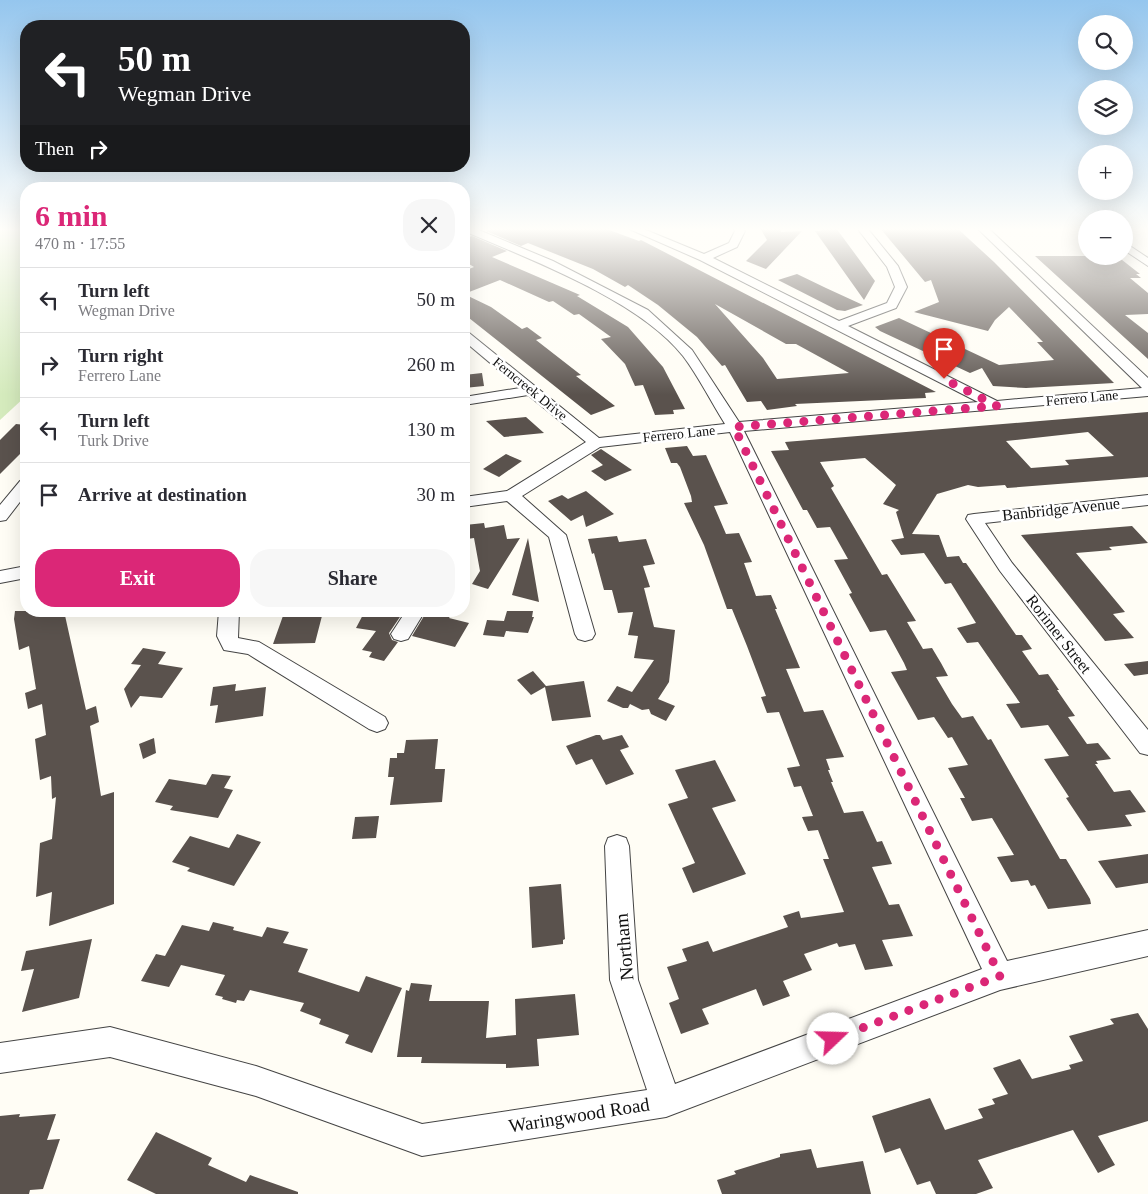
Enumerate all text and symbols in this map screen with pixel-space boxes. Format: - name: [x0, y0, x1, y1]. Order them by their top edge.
- map controls: [1078, 15, 1133, 265]
- button: search: [1078, 15, 1133, 70]
- icon: left: [35, 40, 100, 105]
- text: 50 m: [118, 40, 191, 79]
- button: layers: [1078, 80, 1133, 135]
- text: Wegman Drive: [118, 81, 251, 106]
- icon: right: [84, 135, 112, 163]
- text: Then: [35, 138, 74, 159]
- button: +: [1078, 145, 1133, 200]
- text: 6 min: [35, 199, 108, 232]
- button: close: [403, 199, 455, 251]
- button: −: [1078, 210, 1133, 265]
- text: 470 m · 17:55: [35, 235, 125, 252]
- text: Turn left: [78, 280, 150, 301]
- icon: left: [35, 286, 63, 314]
- text: 50 m: [416, 289, 455, 310]
- text: Wegman Drive: [78, 302, 175, 319]
- pin: [923, 328, 965, 379]
- icon: arrive: [930, 335, 958, 363]
- text: Turn right: [78, 345, 163, 366]
- icon: right: [35, 351, 63, 379]
- text: 260 m: [407, 354, 455, 375]
- street label: Ferncreek Drive: [490, 354, 570, 424]
- text: Ferrero Lane: [78, 367, 161, 384]
- street label: Ferrero Lane: [1045, 387, 1119, 409]
- text: Turn left: [78, 410, 150, 431]
- icon: left: [35, 416, 63, 444]
- text: 130 m: [407, 419, 455, 440]
- street label: Ferrero Lane: [642, 423, 716, 445]
- text: Turk Drive: [78, 432, 149, 449]
- icon: arrive: [35, 481, 63, 509]
- text: Arrive at destination: [78, 484, 247, 505]
- text: 30 m: [416, 484, 455, 505]
- street label: Banbridge Avenue: [1001, 494, 1121, 525]
- button: Exit: [35, 549, 240, 607]
- button: Share: [250, 549, 455, 607]
- street label: Rorimer Street: [1023, 591, 1095, 677]
- street label: Northam: [611, 912, 637, 982]
- position arrow: [806, 1012, 858, 1064]
- street label: Waringwood Road: [507, 1093, 652, 1137]

